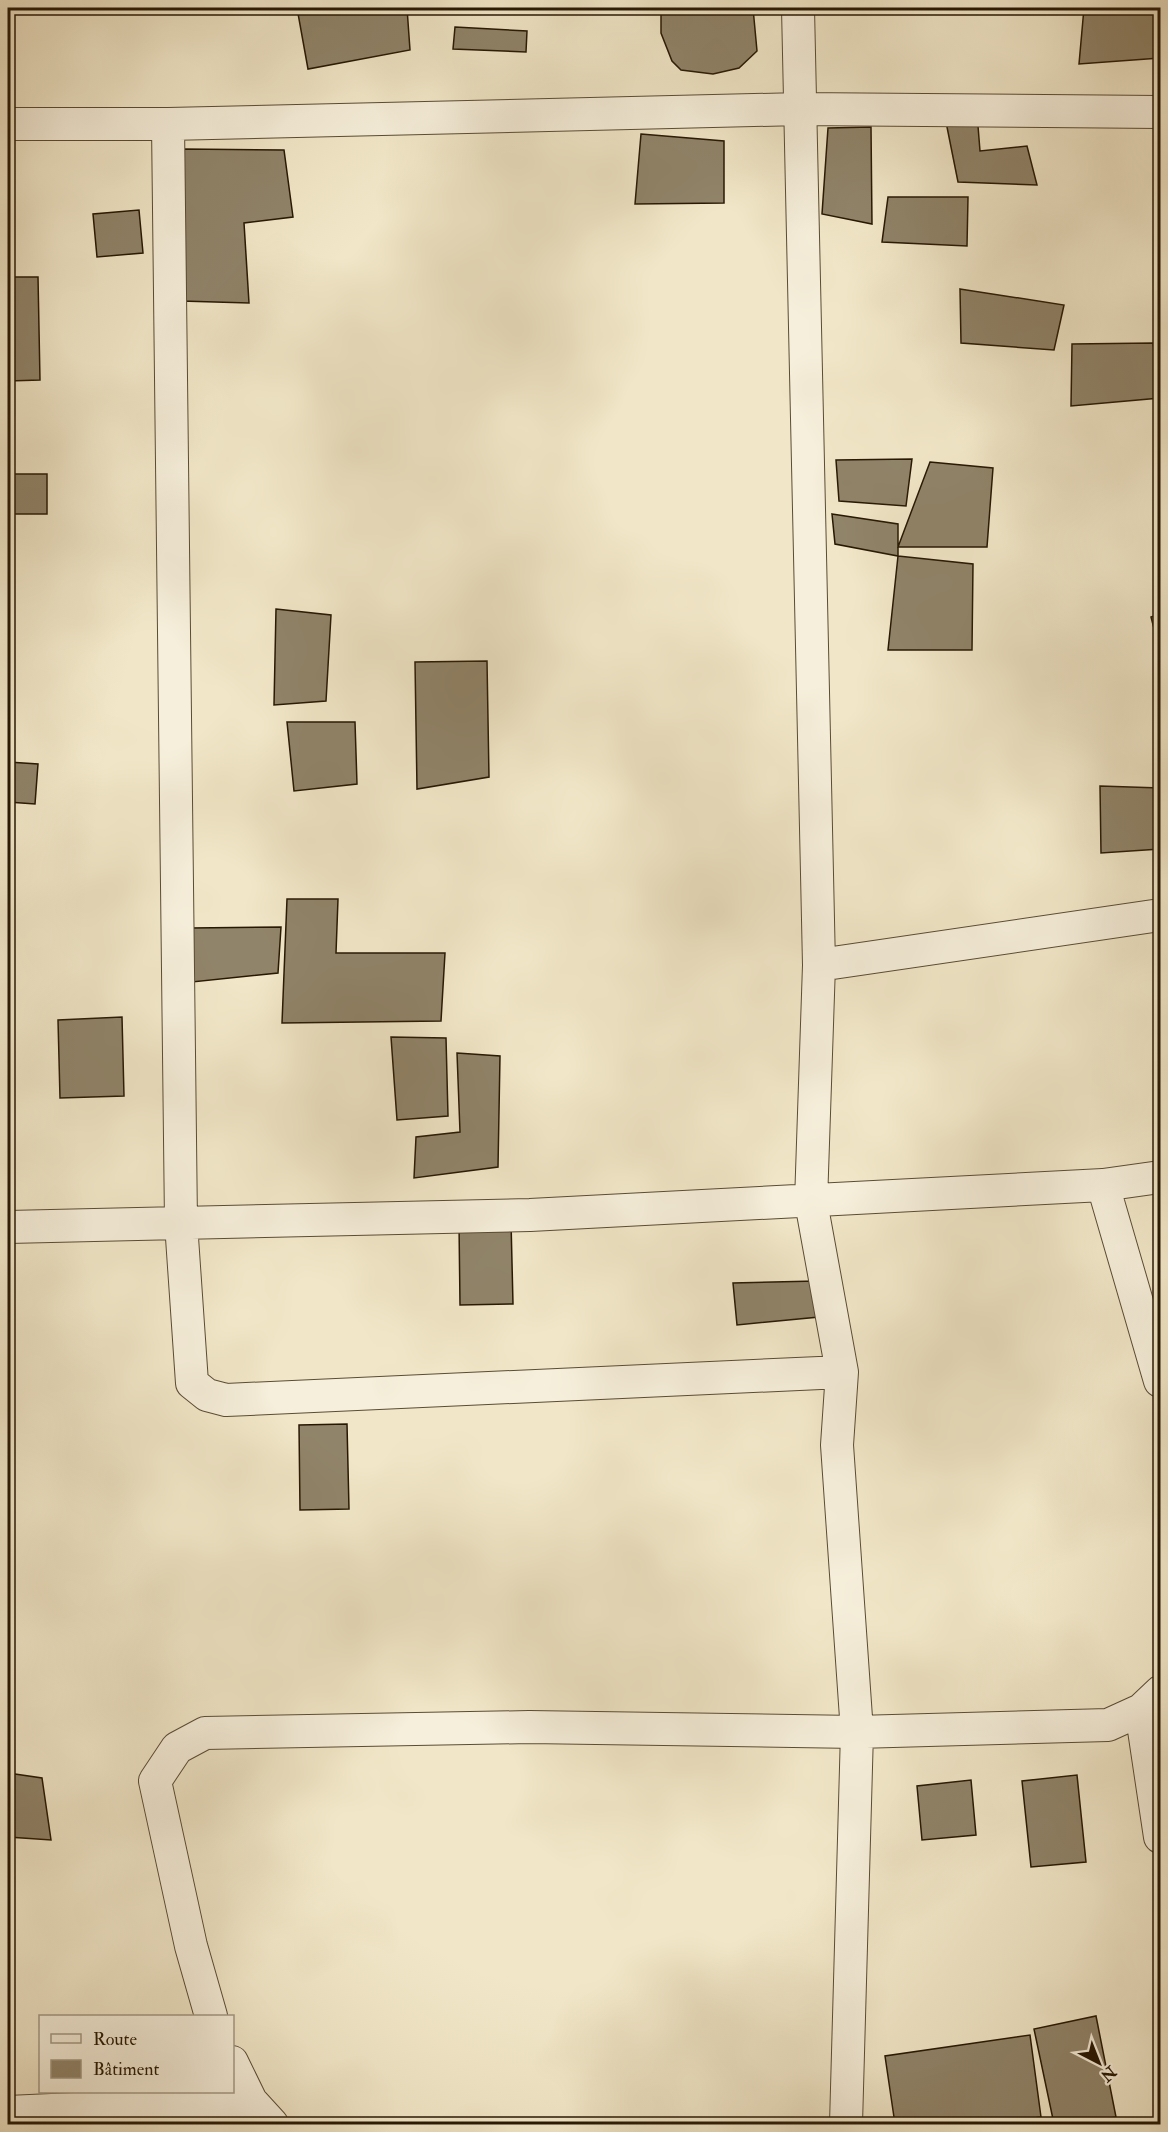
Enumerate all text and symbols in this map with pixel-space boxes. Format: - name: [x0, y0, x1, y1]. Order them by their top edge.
- legend: [39, 2015, 234, 2093]
- text: Route: [93, 2028, 137, 2051]
- north arrow: [1069, 2033, 1129, 2093]
- text: Bâtiment: [93, 2058, 159, 2081]
- text: N: [1096, 2061, 1121, 2086]

